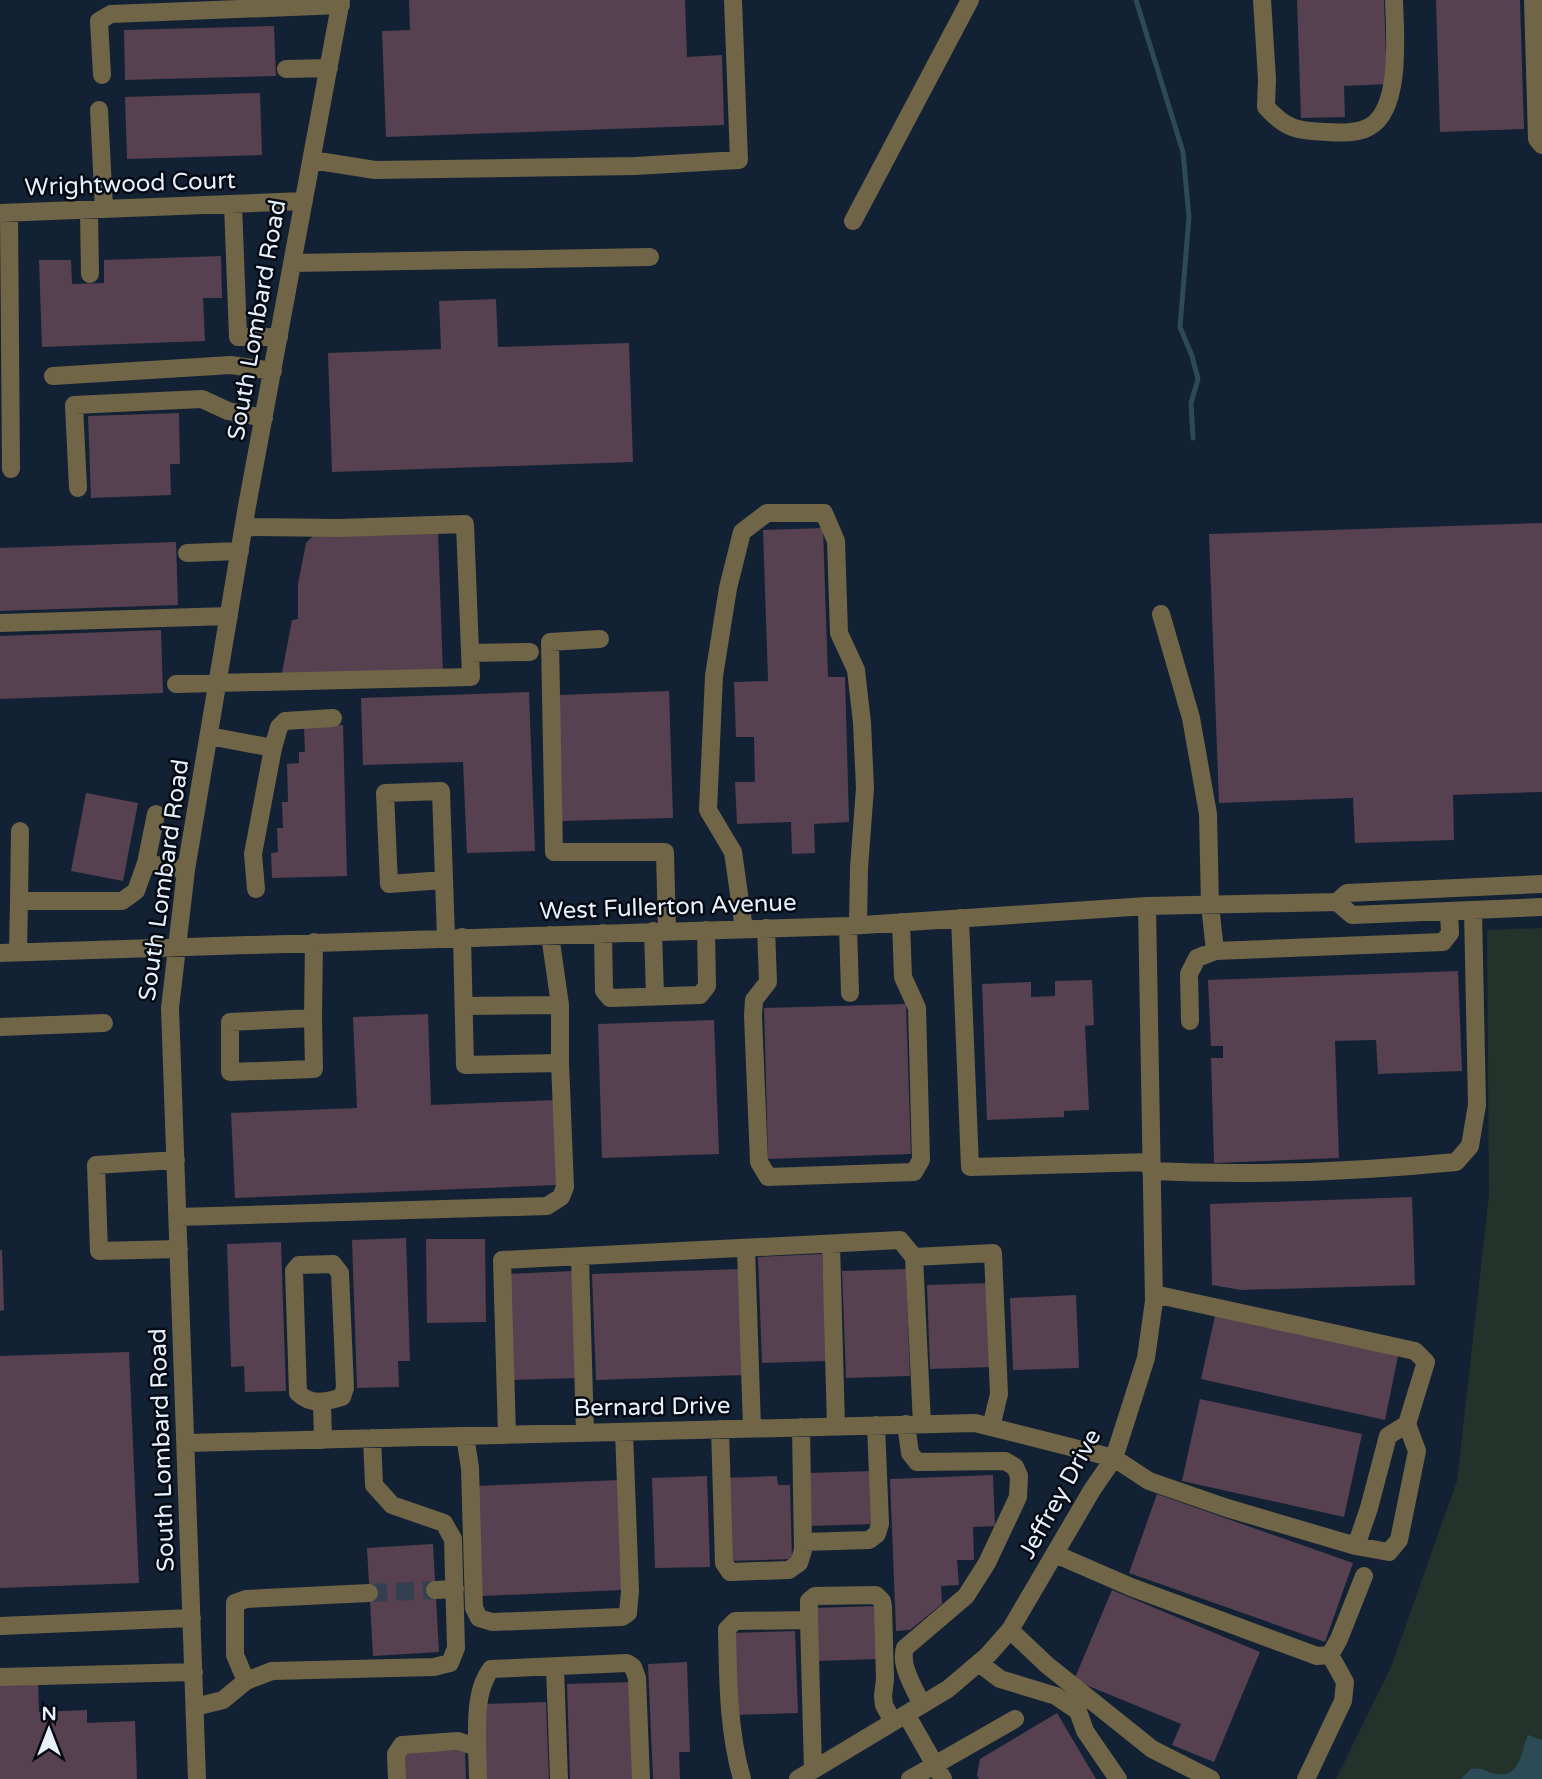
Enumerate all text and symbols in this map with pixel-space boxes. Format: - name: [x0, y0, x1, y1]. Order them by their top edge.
- street label: Wrightwood Court: [24, 166, 236, 202]
- street label: South Lombard Road: [222, 198, 292, 442]
- street label: South Lombard Road: [133, 757, 195, 1003]
- street label: West Fullerton Avenue: [539, 888, 797, 926]
- street label: South Lombard Road: [143, 1328, 181, 1572]
- street label: Bernard Drive: [573, 1391, 731, 1423]
- street label: Jeffrey Drive: [1012, 1424, 1108, 1564]
- north arrow: [14, 1695, 84, 1765]
- text: N: [41, 1703, 57, 1725]

